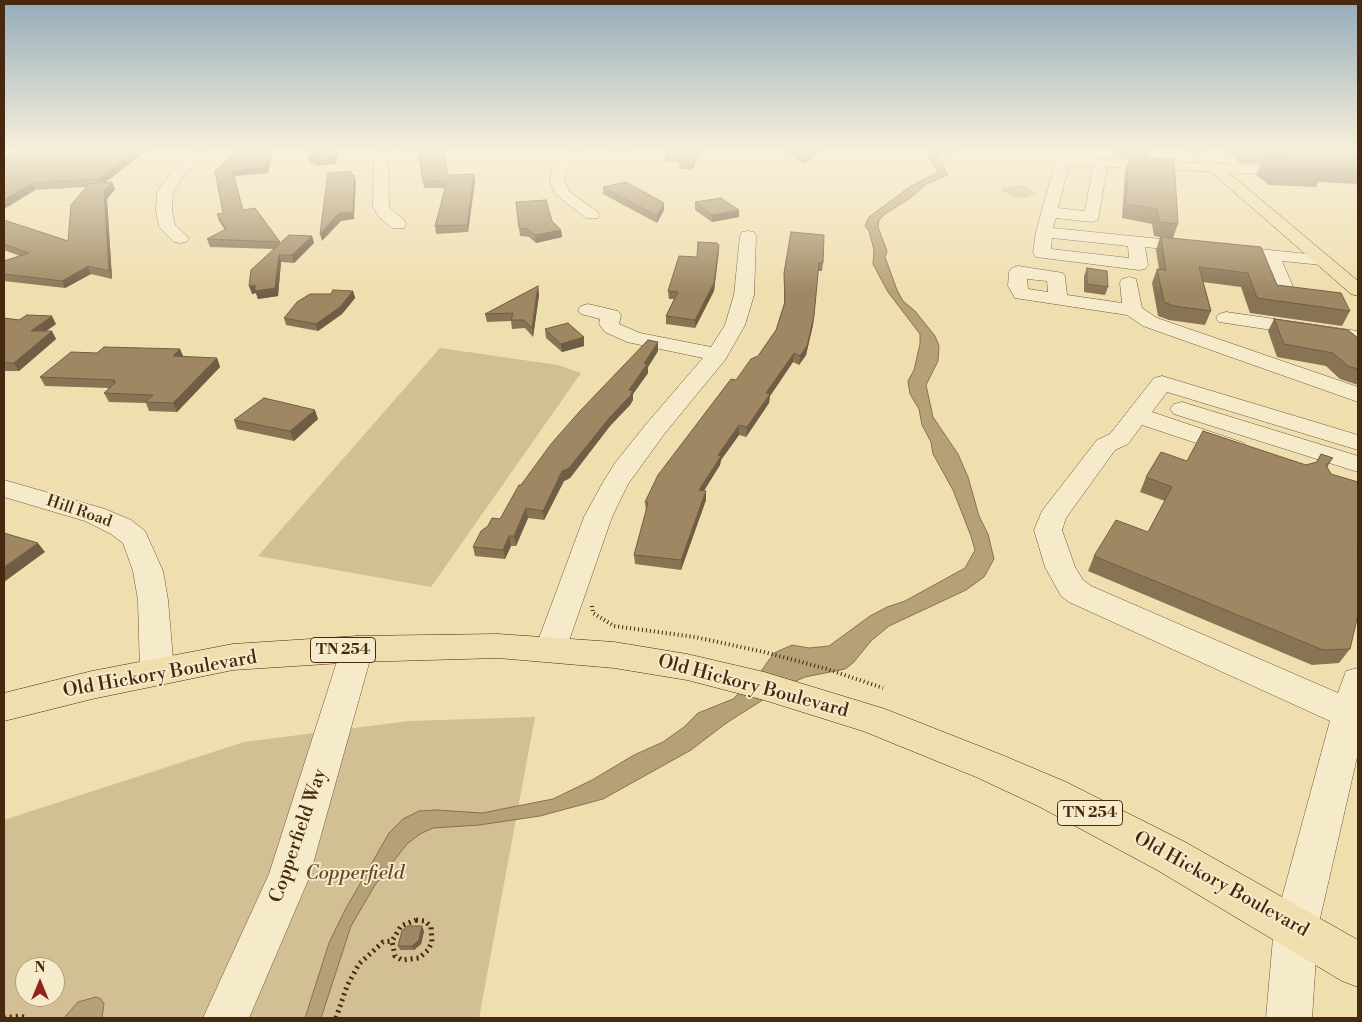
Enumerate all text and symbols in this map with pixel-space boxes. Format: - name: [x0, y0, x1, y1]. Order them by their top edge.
- street label: Hill Road: [44, 492, 114, 532]
- road number: TN 254: [310, 638, 376, 662]
- street label: Old Hickory Boulevard: [61, 647, 259, 703]
- street label: Old Hickory Boulevard: [655, 651, 851, 723]
- street label: Copperfield Way: [265, 766, 333, 906]
- road number: TN 254: [1058, 800, 1122, 826]
- street label: Old Hickory Boulevard: [1130, 827, 1312, 943]
- park label: Copperfield: [306, 863, 404, 885]
- north arrow: [15, 957, 65, 1007]
- text: N: [34, 959, 46, 977]

